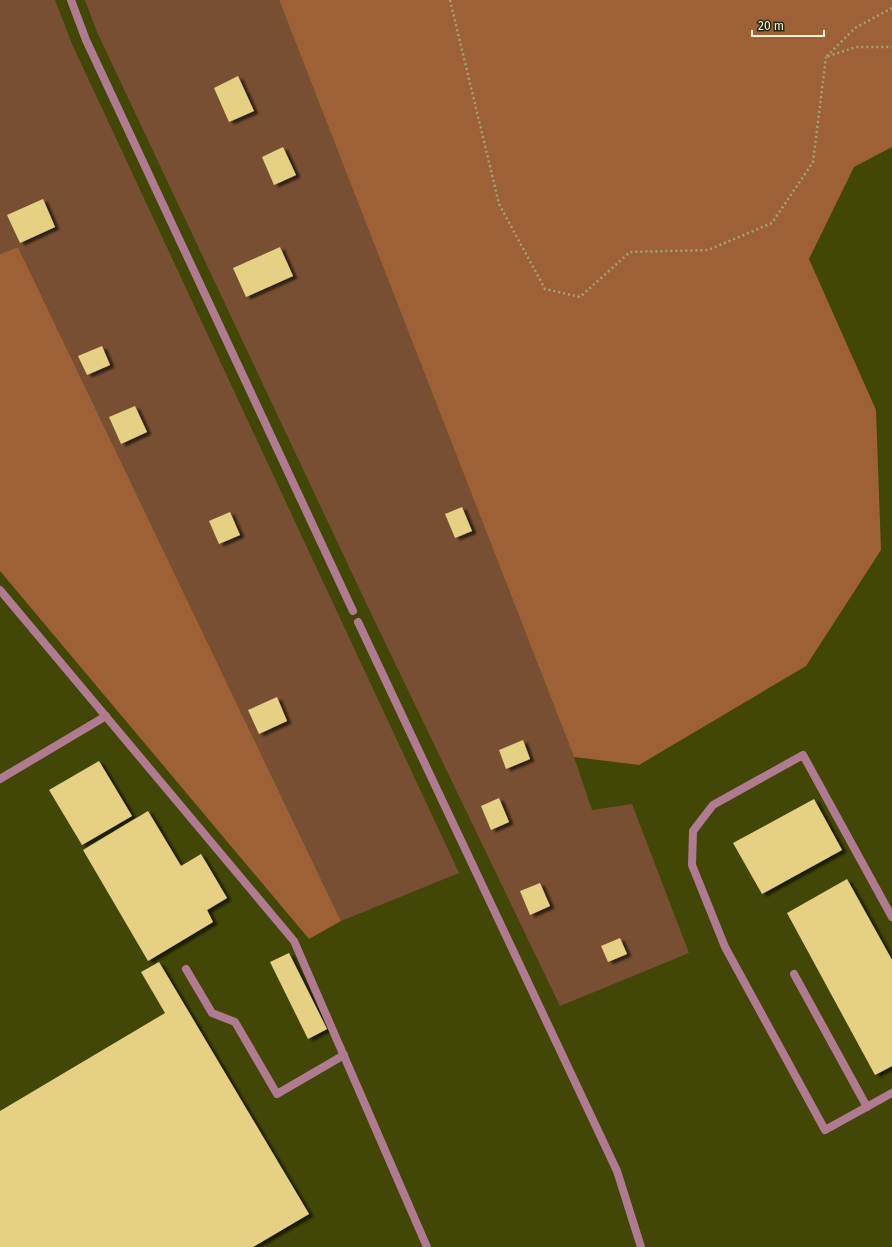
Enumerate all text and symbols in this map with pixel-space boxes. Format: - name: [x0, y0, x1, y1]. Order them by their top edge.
- scale bar: [752, 12, 824, 38]
- text: 20 m: [758, 19, 784, 33]

